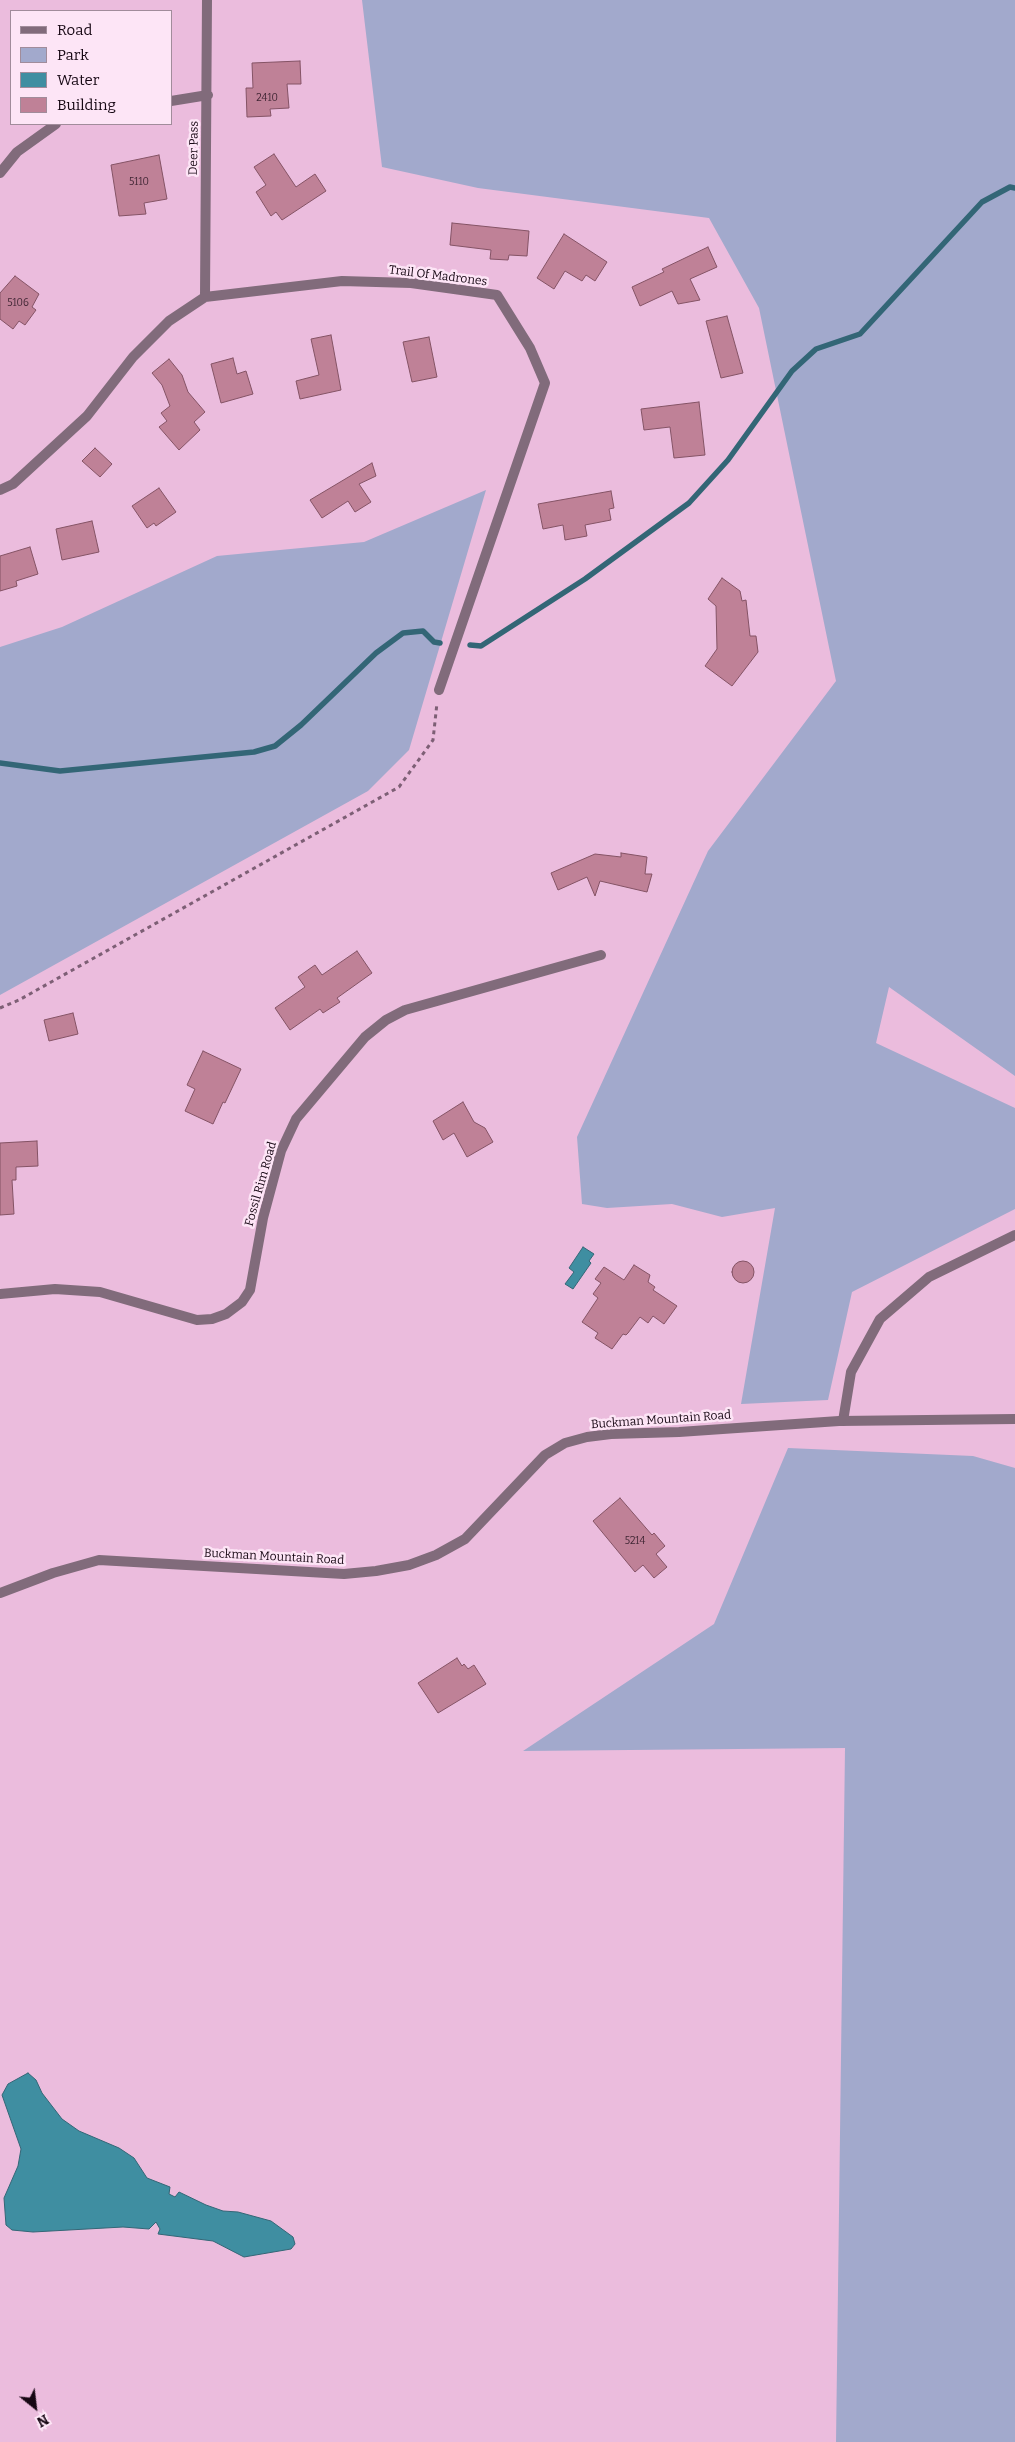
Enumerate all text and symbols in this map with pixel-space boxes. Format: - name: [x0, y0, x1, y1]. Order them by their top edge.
- legend: [10, 10, 172, 125]
- text: Road: [57, 21, 92, 39]
- text: Park: [57, 46, 89, 64]
- text: Water: [57, 71, 99, 89]
- house number: 2410: [256, 92, 278, 104]
- text: Building: [57, 96, 116, 114]
- street label: Deer Pass: [186, 121, 202, 175]
- house number: 5110: [129, 176, 149, 188]
- street label: Trail Of Madrones: [388, 263, 488, 289]
- house number: 5106: [7, 297, 29, 309]
- street label: Fossil Rim Road: [242, 1140, 280, 1228]
- street label: Buckman Mountain Road: [590, 1408, 732, 1432]
- house number: 5214: [625, 1535, 645, 1547]
- street label: Buckman Mountain Road: [203, 1546, 345, 1568]
- north arrow: [10, 2382, 60, 2432]
- text: N: [34, 2411, 51, 2431]

